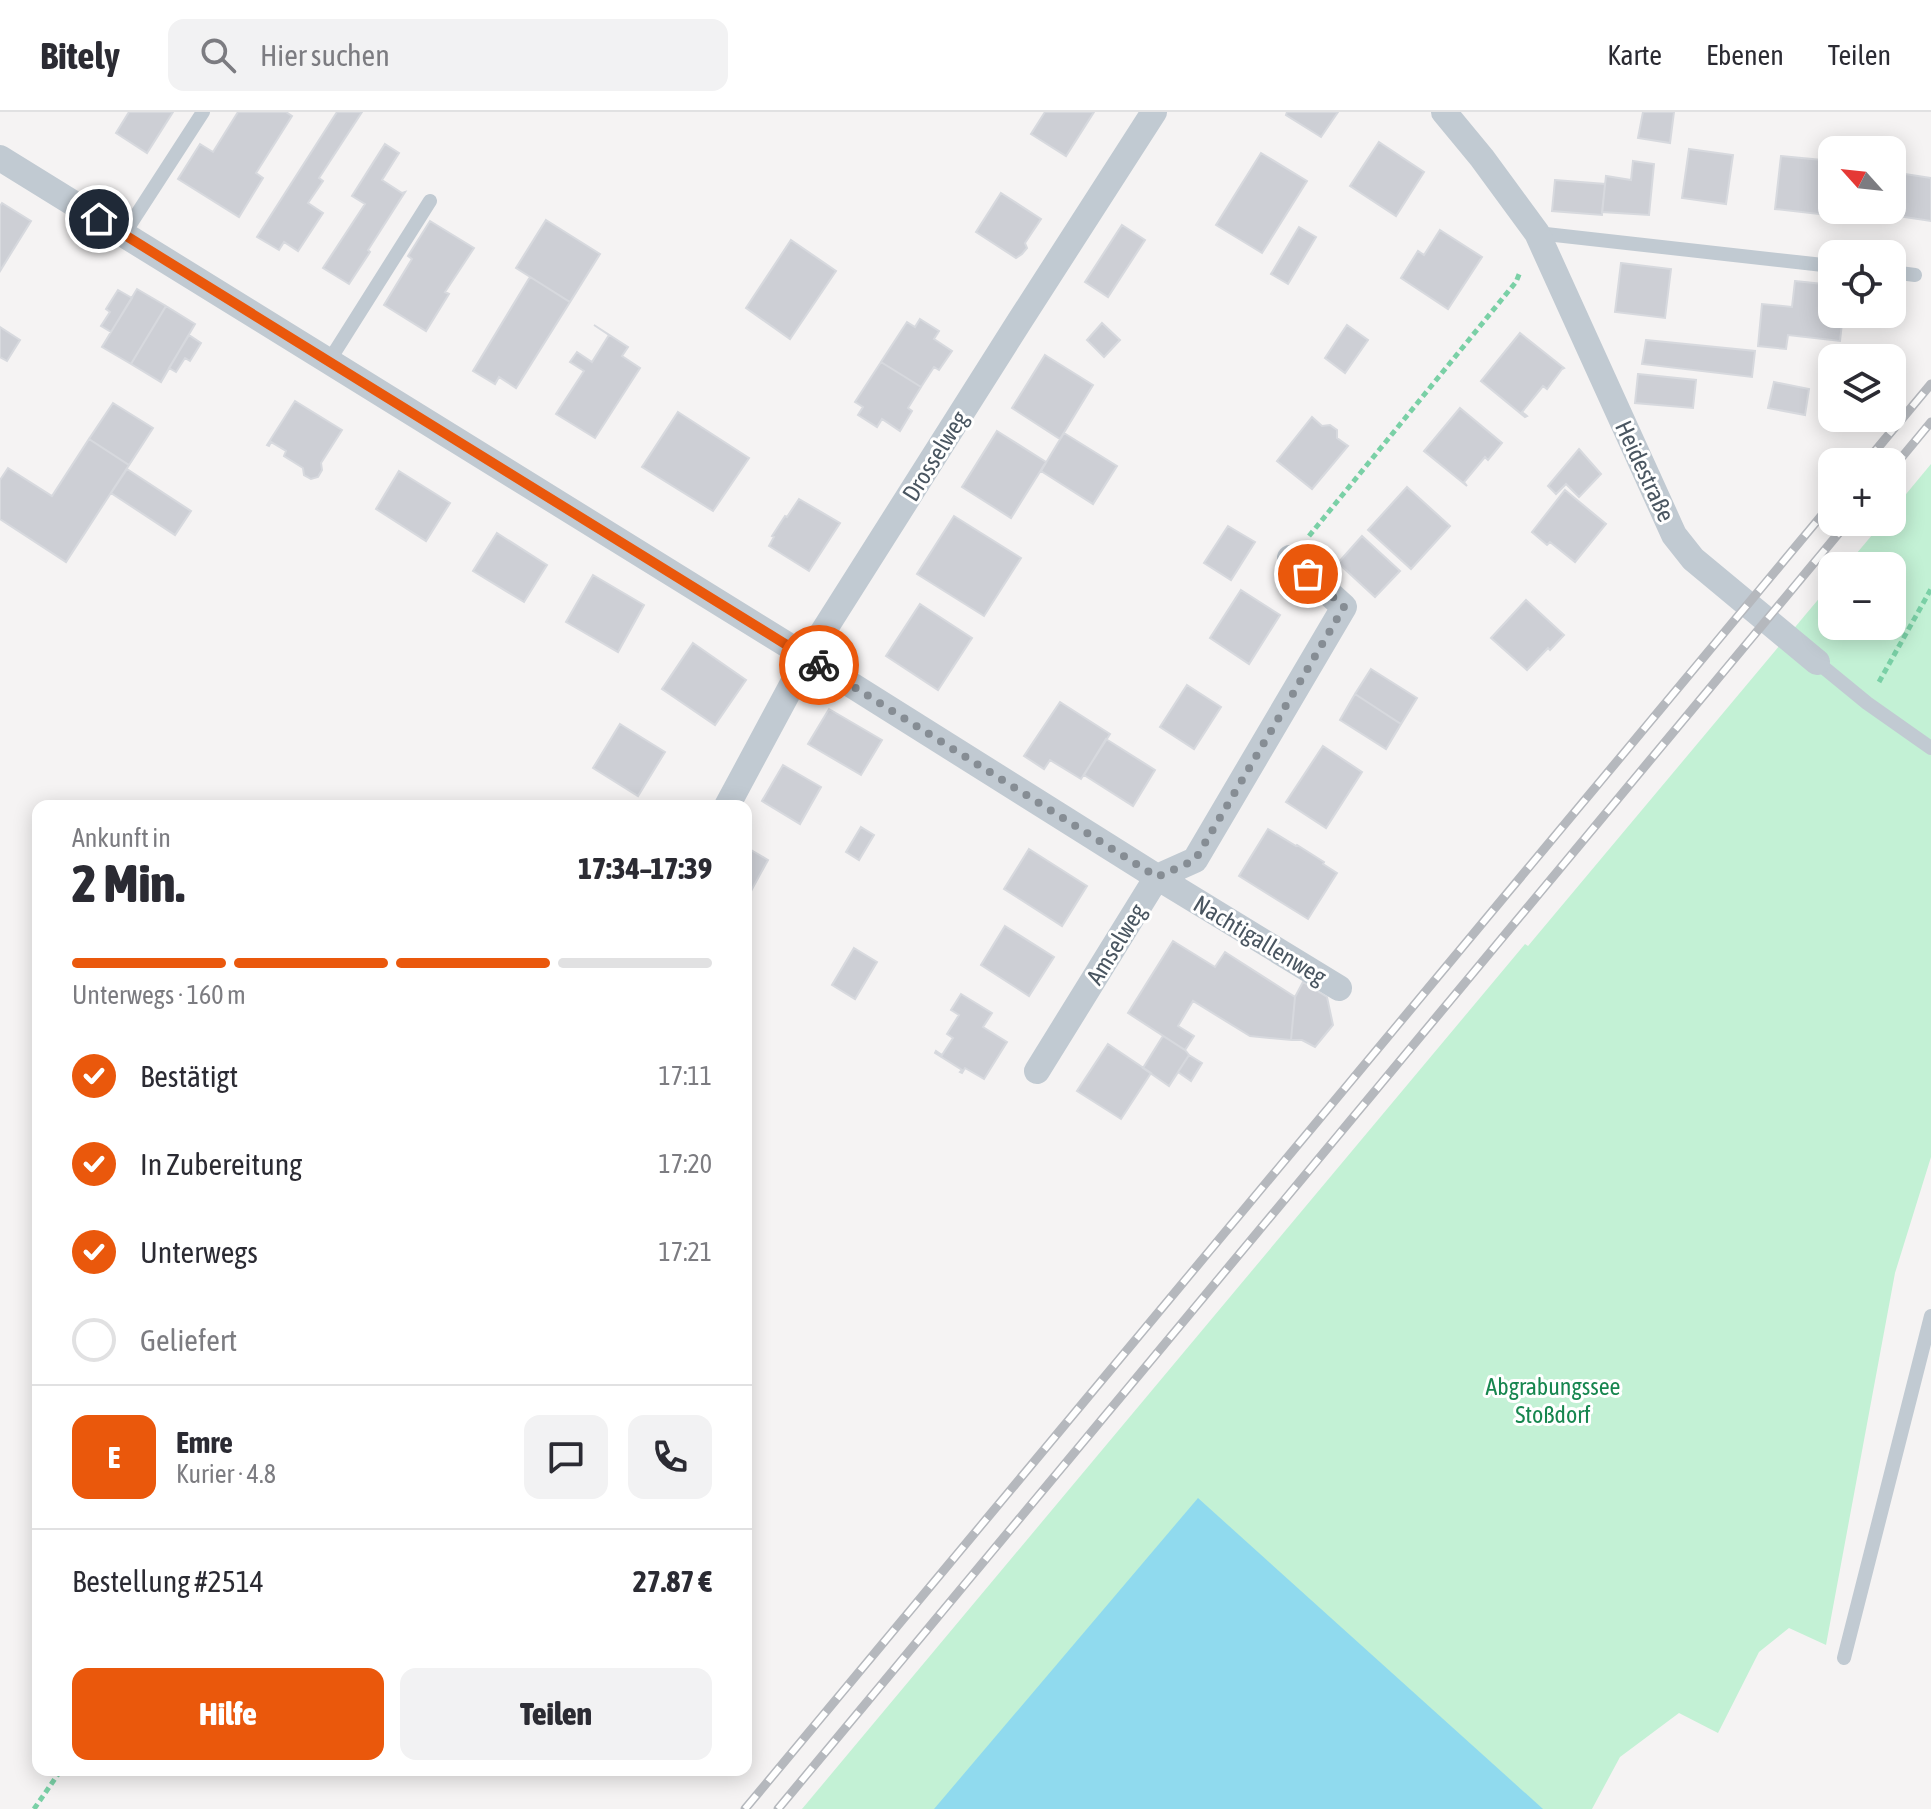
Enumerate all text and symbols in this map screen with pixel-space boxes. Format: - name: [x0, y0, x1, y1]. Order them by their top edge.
- search box: [168, 19, 728, 91]
- icon: search: [196, 33, 240, 77]
- text: Bitely: [40, 34, 120, 77]
- text: Hier suchen: [260, 38, 390, 72]
- text: Karte: [1607, 39, 1662, 71]
- text: Ebenen: [1706, 39, 1784, 71]
- text: Teilen: [1828, 39, 1891, 71]
- north arrow: [1818, 136, 1906, 224]
- map controls: [1818, 136, 1906, 640]
- pin: [65, 185, 133, 253]
- icon: home: [77, 197, 121, 241]
- button: locate: [1818, 240, 1906, 328]
- button: layers: [1818, 344, 1906, 432]
- street label: Drosselweg: [897, 405, 974, 506]
- street label: Heidestraße: [1610, 416, 1680, 526]
- button: +: [1818, 448, 1906, 536]
- pin: [1274, 540, 1342, 608]
- icon: bag: [1286, 552, 1330, 596]
- button: −: [1818, 552, 1906, 640]
- courier: [779, 625, 859, 705]
- icon: bike: [797, 643, 841, 687]
- text: Ankunft in: [72, 823, 171, 853]
- text: 17:34–17:39: [578, 851, 712, 885]
- text: 2 Min.: [72, 853, 185, 913]
- street label: Nachtigallenweg: [1189, 890, 1332, 990]
- street label: Amselweg: [1081, 898, 1152, 989]
- text: Unterwegs · 160 m: [72, 980, 246, 1010]
- icon: check: [72, 1054, 116, 1098]
- text: Bestätigt: [140, 1059, 238, 1093]
- text: 17:11: [658, 1061, 712, 1091]
- icon: check: [72, 1142, 116, 1186]
- text: In Zubereitung: [140, 1147, 302, 1181]
- text: 17:20: [658, 1149, 712, 1179]
- icon: check: [72, 1230, 116, 1274]
- text: Unterwegs: [140, 1235, 258, 1269]
- text: 17:21: [658, 1237, 712, 1267]
- text: Geliefert: [140, 1323, 237, 1357]
- park label: Abgrabungssee Stoßdorf: [1486, 1373, 1620, 1428]
- button: chat: [524, 1415, 608, 1499]
- button: phone: [628, 1415, 712, 1499]
- text: Emre: [176, 1425, 233, 1459]
- text: E: [108, 1440, 120, 1474]
- text: Kurier · 4.8: [176, 1459, 276, 1489]
- text: Bestellung #2514: [72, 1564, 264, 1598]
- text: 27.87 €: [633, 1564, 712, 1598]
- button: Hilfe: [72, 1668, 384, 1760]
- button: Teilen: [400, 1668, 712, 1760]

